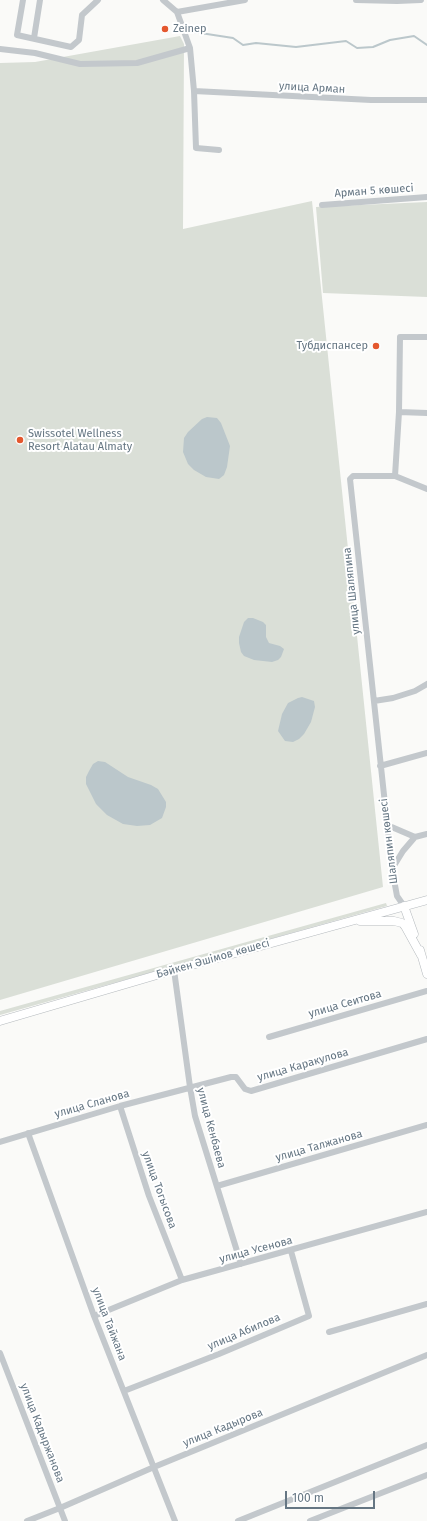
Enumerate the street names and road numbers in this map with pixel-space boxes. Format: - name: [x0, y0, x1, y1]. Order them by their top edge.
- street label: улица Арман: [279, 80, 345, 96]
- street label: Арман 5 көшесі: [334, 182, 414, 200]
- street label: улица Шаляпина: [341, 547, 363, 635]
- street label: Шаляпин көшесі: [377, 797, 401, 885]
- street label: Бәйкен Әшімов көшесі: [155, 937, 271, 981]
- street label: улица Сеитова: [307, 987, 383, 1021]
- street label: улица Каракулова: [256, 1046, 350, 1084]
- street label: улица Кенбаева: [194, 1086, 228, 1170]
- street label: улица Сланова: [53, 1087, 131, 1121]
- street label: улица Талжанова: [274, 1127, 364, 1165]
- street label: улица Тогысова: [139, 1149, 179, 1231]
- street label: улица Усенова: [218, 1234, 294, 1266]
- street label: улица Тайжана: [89, 1285, 129, 1363]
- street label: улица Абилова: [206, 1311, 282, 1353]
- street label: улица Кадыржанова: [17, 1381, 67, 1485]
- street label: улица Кадырова: [181, 1406, 265, 1450]

